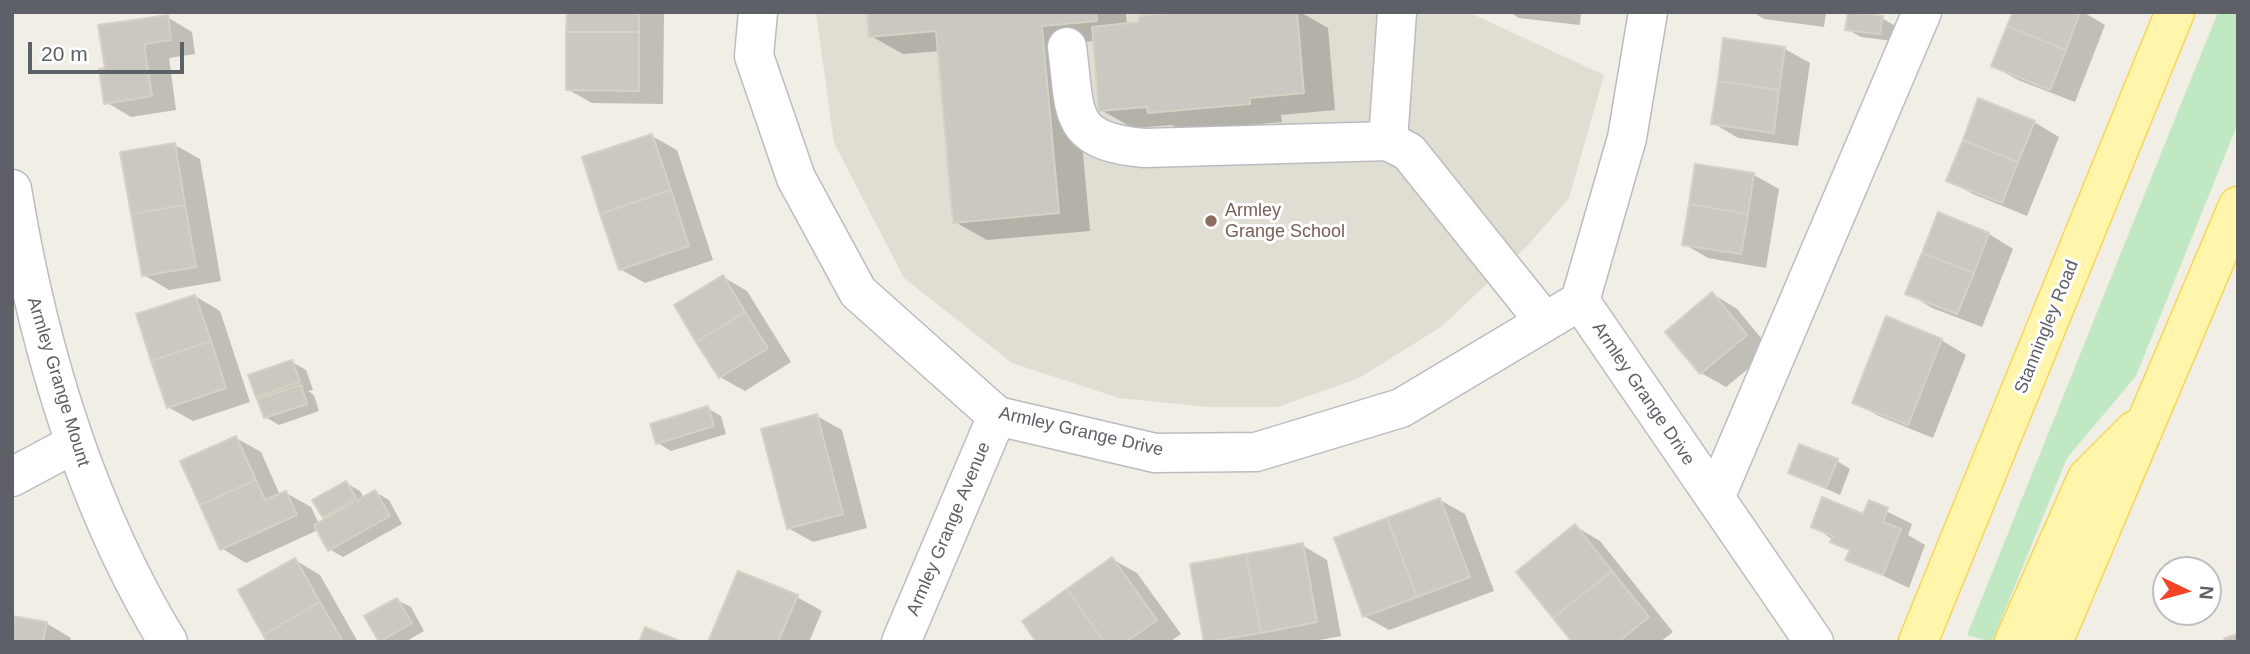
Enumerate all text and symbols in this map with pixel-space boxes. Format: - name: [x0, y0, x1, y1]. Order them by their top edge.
- scale bar: [32, 28, 187, 72]
- text: 20 m: [41, 42, 88, 65]
- place label: Armley Grange School: [1225, 200, 1345, 242]
- marker: Armley Grange School: [1203, 213, 1219, 229]
- street label: Stanningley Road: [2010, 257, 2084, 397]
- street label: Armley Grange Mount: [22, 295, 94, 469]
- street label: Armley Grange Drive: [1587, 318, 1699, 470]
- street label: Armley Grange Drive: [997, 403, 1165, 461]
- street label: Armley Grange Avenue: [903, 439, 995, 619]
- north arrow: [2152, 556, 2222, 626]
- text: N: [2195, 585, 2217, 600]

